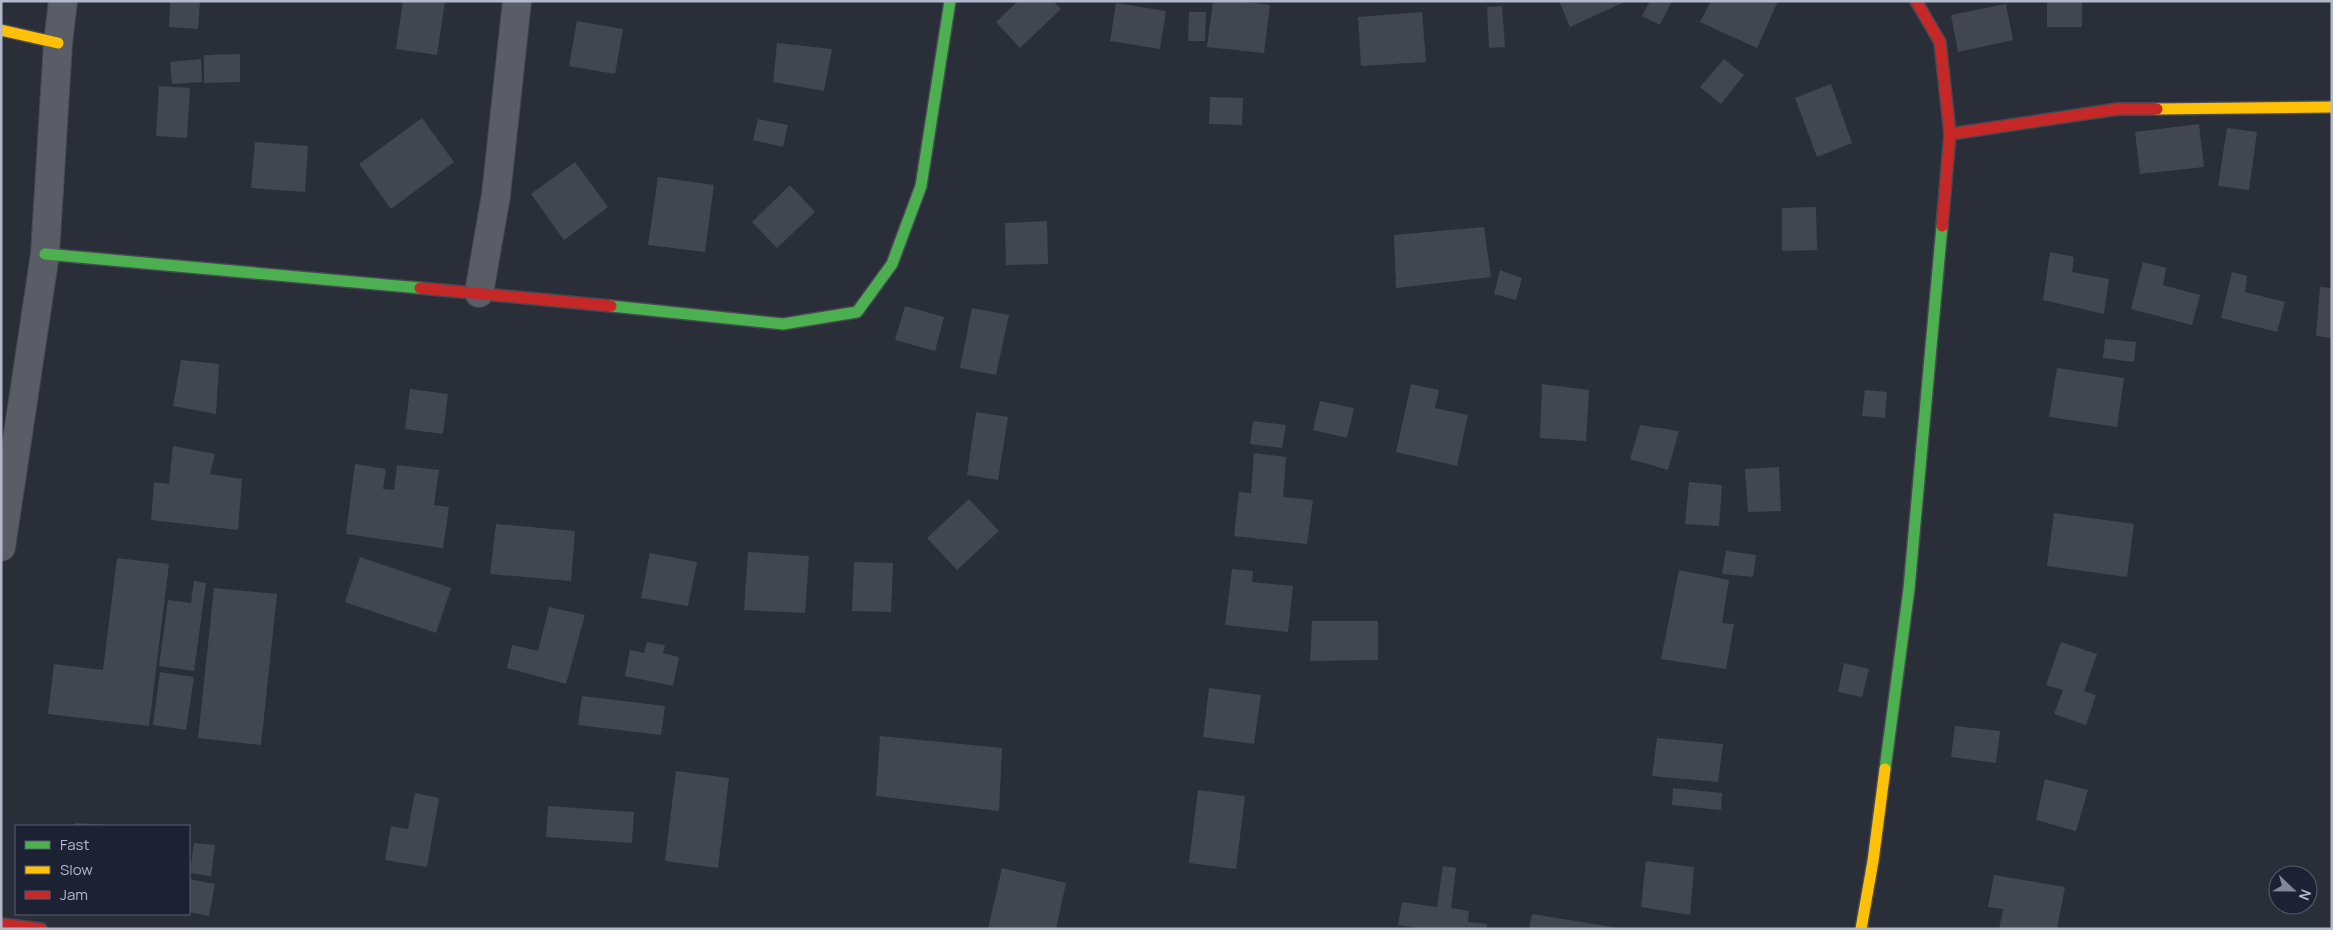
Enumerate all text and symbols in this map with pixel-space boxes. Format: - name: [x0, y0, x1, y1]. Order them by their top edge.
- legend: [15, 825, 190, 915]
- text: Fast: [60, 834, 89, 855]
- text: Slow: [60, 859, 93, 880]
- north arrow: [2268, 865, 2318, 915]
- text: Jam: [60, 884, 88, 905]
- text: N: [2295, 887, 2316, 903]

